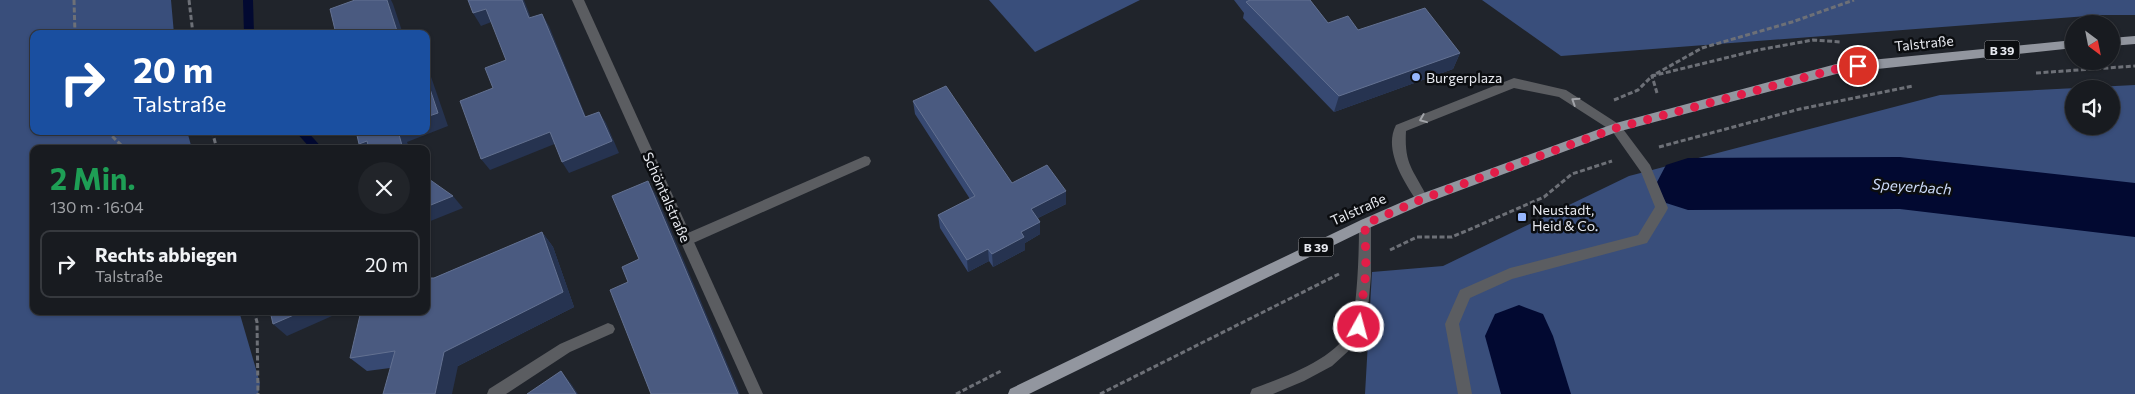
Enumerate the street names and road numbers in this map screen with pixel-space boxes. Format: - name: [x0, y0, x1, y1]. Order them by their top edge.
- street label: Talstraße: [1894, 31, 1954, 55]
- road number: B 39: [1984, 40, 2020, 60]
- street label: Schöntalstraße: [640, 149, 694, 245]
- street label: Talstraße: [1327, 189, 1389, 229]
- road number: B 39: [1298, 238, 1334, 256]

